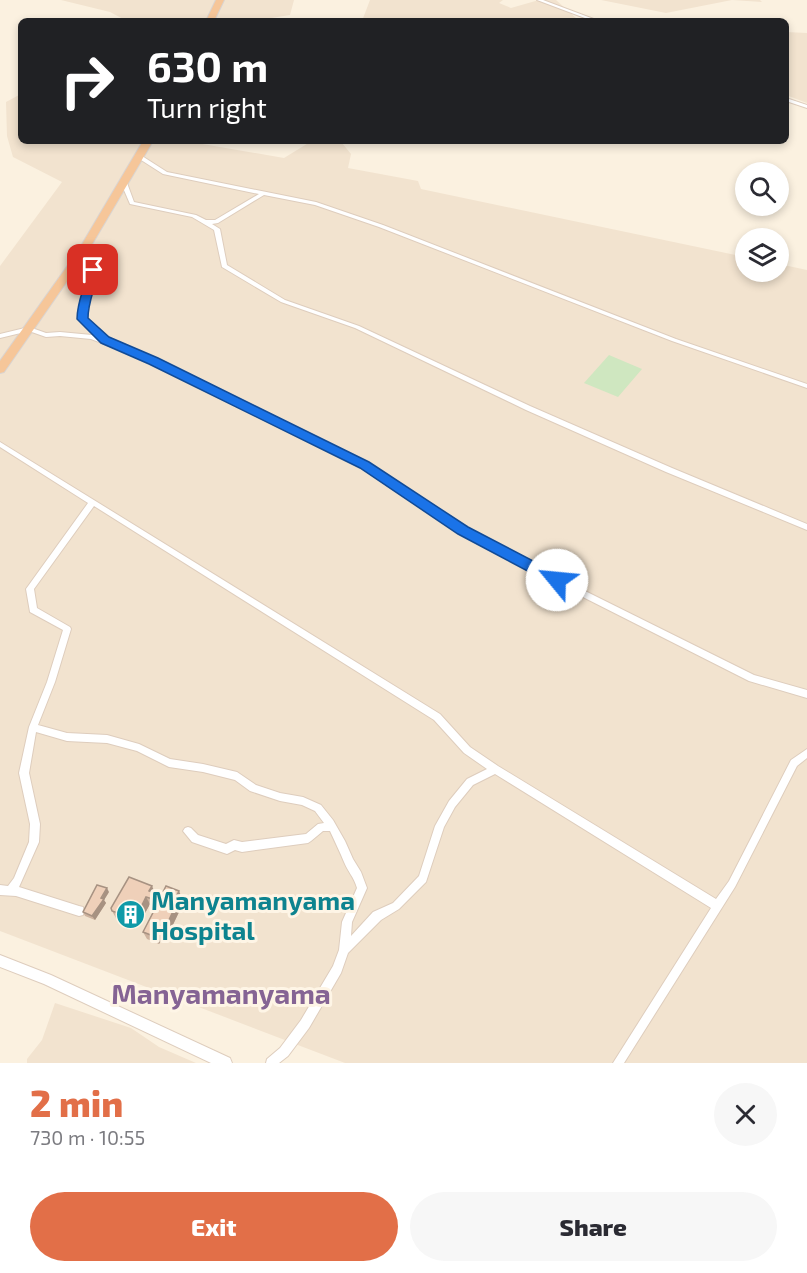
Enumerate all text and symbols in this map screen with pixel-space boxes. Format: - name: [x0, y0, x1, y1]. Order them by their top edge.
- text: 630 m: [147, 40, 268, 90]
- icon: right: [48, 42, 126, 120]
- text: Turn right: [147, 91, 267, 123]
- map controls: [735, 162, 789, 282]
- button: search: [735, 162, 789, 216]
- button: layers: [735, 228, 789, 282]
- pin: [67, 244, 118, 295]
- icon: arrive: [76, 253, 109, 286]
- position arrow: [525, 548, 589, 612]
- place label: Manyamanyama Hospital: [151, 884, 355, 945]
- building icon: Manyamanyama Hospital: [114, 898, 146, 930]
- district label: Manyamanyama: [111, 976, 331, 1010]
- text: 2 min: [30, 1081, 123, 1124]
- button: close: [714, 1083, 777, 1146]
- text: 730 m · 10:55: [30, 1125, 145, 1149]
- button: Exit: [30, 1192, 398, 1261]
- button: Share: [410, 1192, 777, 1261]

